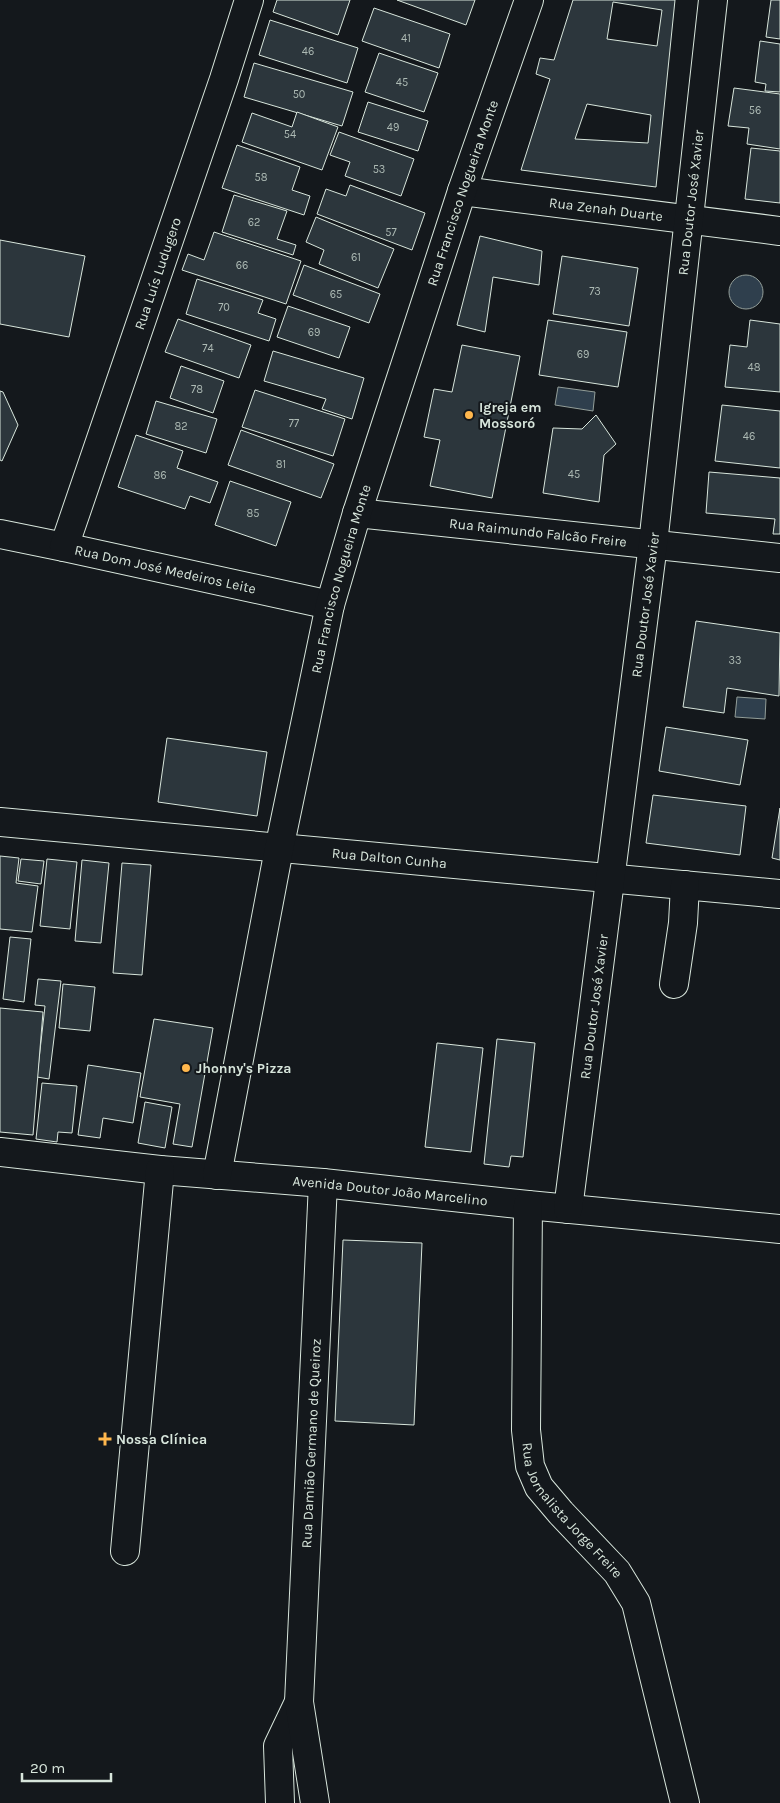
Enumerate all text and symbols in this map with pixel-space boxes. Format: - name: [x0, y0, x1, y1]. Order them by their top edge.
- house number: 41: [401, 32, 411, 45]
- house number: 46: [302, 45, 314, 58]
- house number: 45: [396, 76, 408, 89]
- house number: 50: [293, 88, 305, 101]
- street label: Rua Francisco Nogueira Monte: [424, 98, 502, 288]
- house number: 56: [749, 104, 761, 117]
- house number: 49: [387, 121, 399, 134]
- house number: 54: [284, 128, 296, 141]
- street label: Rua Doutor José Xavier: [675, 128, 708, 276]
- house number: 53: [373, 163, 385, 176]
- house number: 58: [255, 171, 268, 184]
- street label: Rua Zenah Duarte: [548, 194, 664, 225]
- street label: Rua Luís Ludugero: [131, 215, 185, 332]
- house number: 62: [248, 216, 260, 229]
- house number: 57: [385, 226, 397, 239]
- house number: 61: [351, 251, 361, 264]
- house number: 66: [236, 259, 248, 272]
- house number: 73: [589, 285, 601, 298]
- house number: 65: [330, 288, 342, 301]
- house number: 70: [218, 301, 230, 314]
- house number: 69: [308, 326, 320, 339]
- house number: 74: [202, 342, 214, 355]
- house number: 69: [577, 348, 589, 361]
- house number: 48: [748, 361, 761, 374]
- house number: 78: [191, 383, 203, 396]
- place label: Igreja em Mossoró: [479, 399, 541, 432]
- marker: Igreja em Mossoró: [463, 409, 475, 421]
- house number: 77: [289, 417, 299, 430]
- house number: 82: [174, 420, 188, 433]
- house number: 46: [743, 430, 755, 443]
- house number: 81: [276, 458, 286, 471]
- house number: 45: [568, 468, 580, 481]
- house number: 86: [153, 469, 167, 482]
- street label: Rua Francisco Nogueira Monte: [308, 482, 375, 675]
- house number: 85: [247, 507, 259, 520]
- street label: Rua Raimundo Falcão Freire: [448, 515, 628, 551]
- street label: Rua Doutor José Xavier: [628, 531, 663, 679]
- street label: Rua Dom José Medeiros Leite: [73, 542, 258, 598]
- house number: 33: [729, 654, 742, 667]
- street label: Rua Dalton Cunha: [331, 845, 448, 872]
- street label: Rua Doutor José Xavier: [577, 932, 612, 1080]
- place label: Jhonny's Pizza: [196, 1060, 292, 1077]
- marker: Jhonny's Pizza: [180, 1062, 192, 1074]
- street label: Avenida Doutor João Marcelino: [292, 1173, 488, 1210]
- street label: Rua Damião Germano de Queiroz: [298, 1338, 325, 1549]
- place label: Nossa Clínica: [116, 1431, 207, 1448]
- marker: Nossa Clínica: [98, 1432, 112, 1446]
- street label: Rua Jornalista Jorge Freire: [518, 1441, 626, 1581]
- scale bar: [22, 1750, 111, 1782]
- text: 20 m: [30, 1759, 65, 1777]

